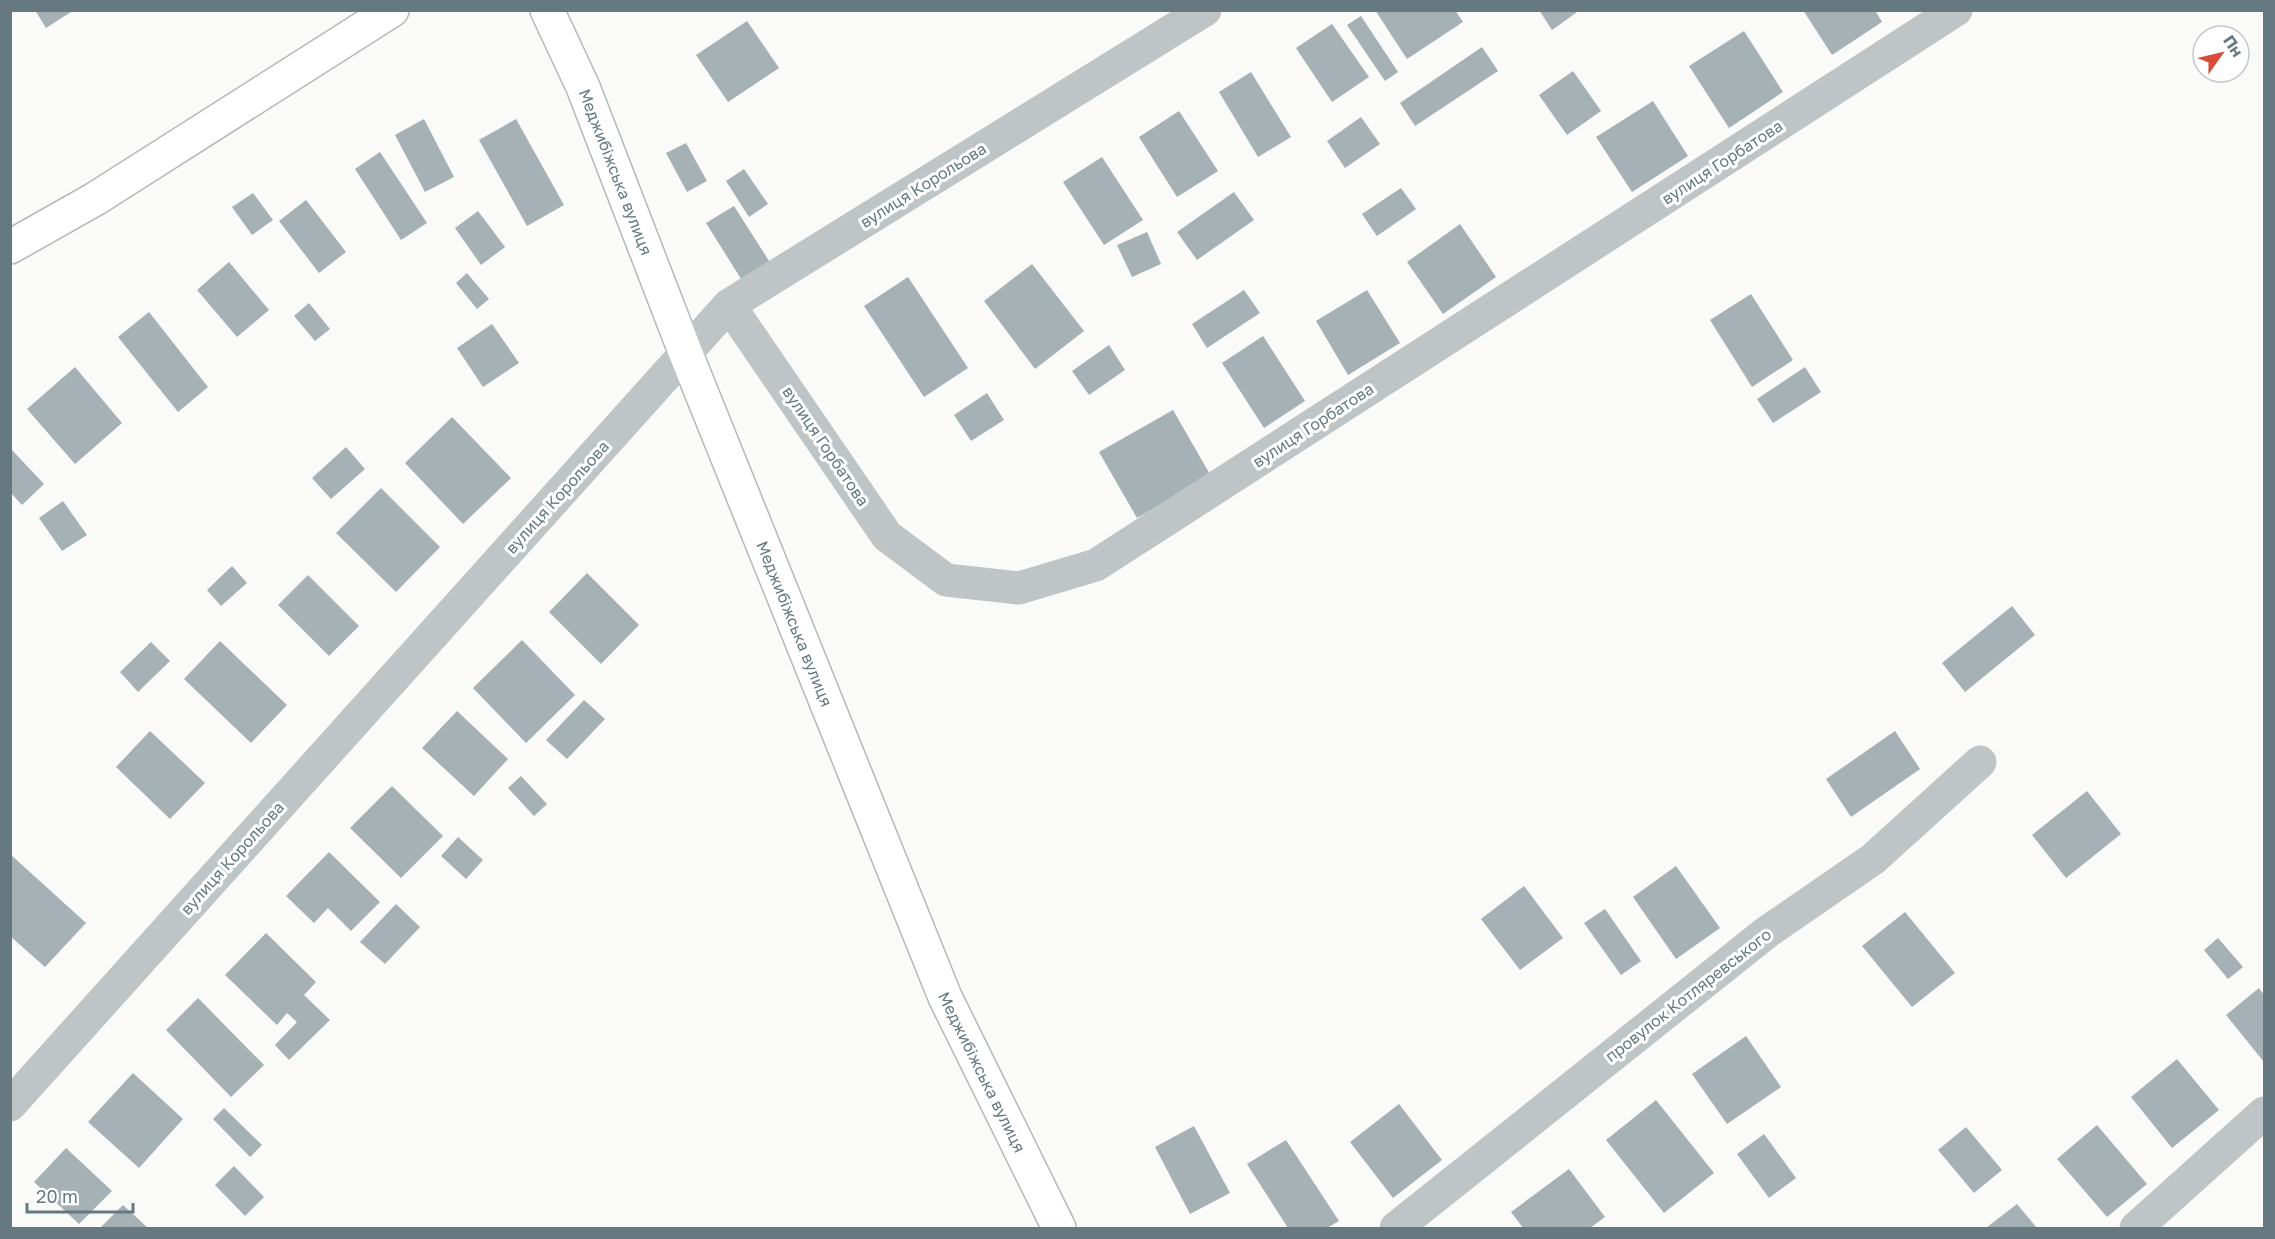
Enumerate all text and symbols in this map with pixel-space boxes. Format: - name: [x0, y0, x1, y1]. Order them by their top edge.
- north arrow: [2191, 24, 2251, 84]
- text: Пн: [2219, 31, 2248, 60]
- street label: Меджибіжська вулиця: [575, 86, 657, 258]
- street label: вулиця Горбатова: [1658, 115, 1786, 209]
- street label: вулиця Корольова: [856, 138, 990, 232]
- street label: вулиця Горбатова: [1249, 378, 1377, 472]
- street label: вулиця Горбатова: [779, 382, 873, 510]
- street label: вулиця Корольова: [501, 436, 613, 558]
- street label: Меджибіжська вулиця: [752, 538, 837, 709]
- street label: вулиця Корольова: [176, 797, 288, 919]
- street label: провулок Котляревського: [1601, 924, 1775, 1066]
- street label: Меджибіжська вулиця: [934, 988, 1030, 1156]
- scale bar: [27, 1176, 134, 1214]
- text: 20 m: [36, 1185, 78, 1207]

